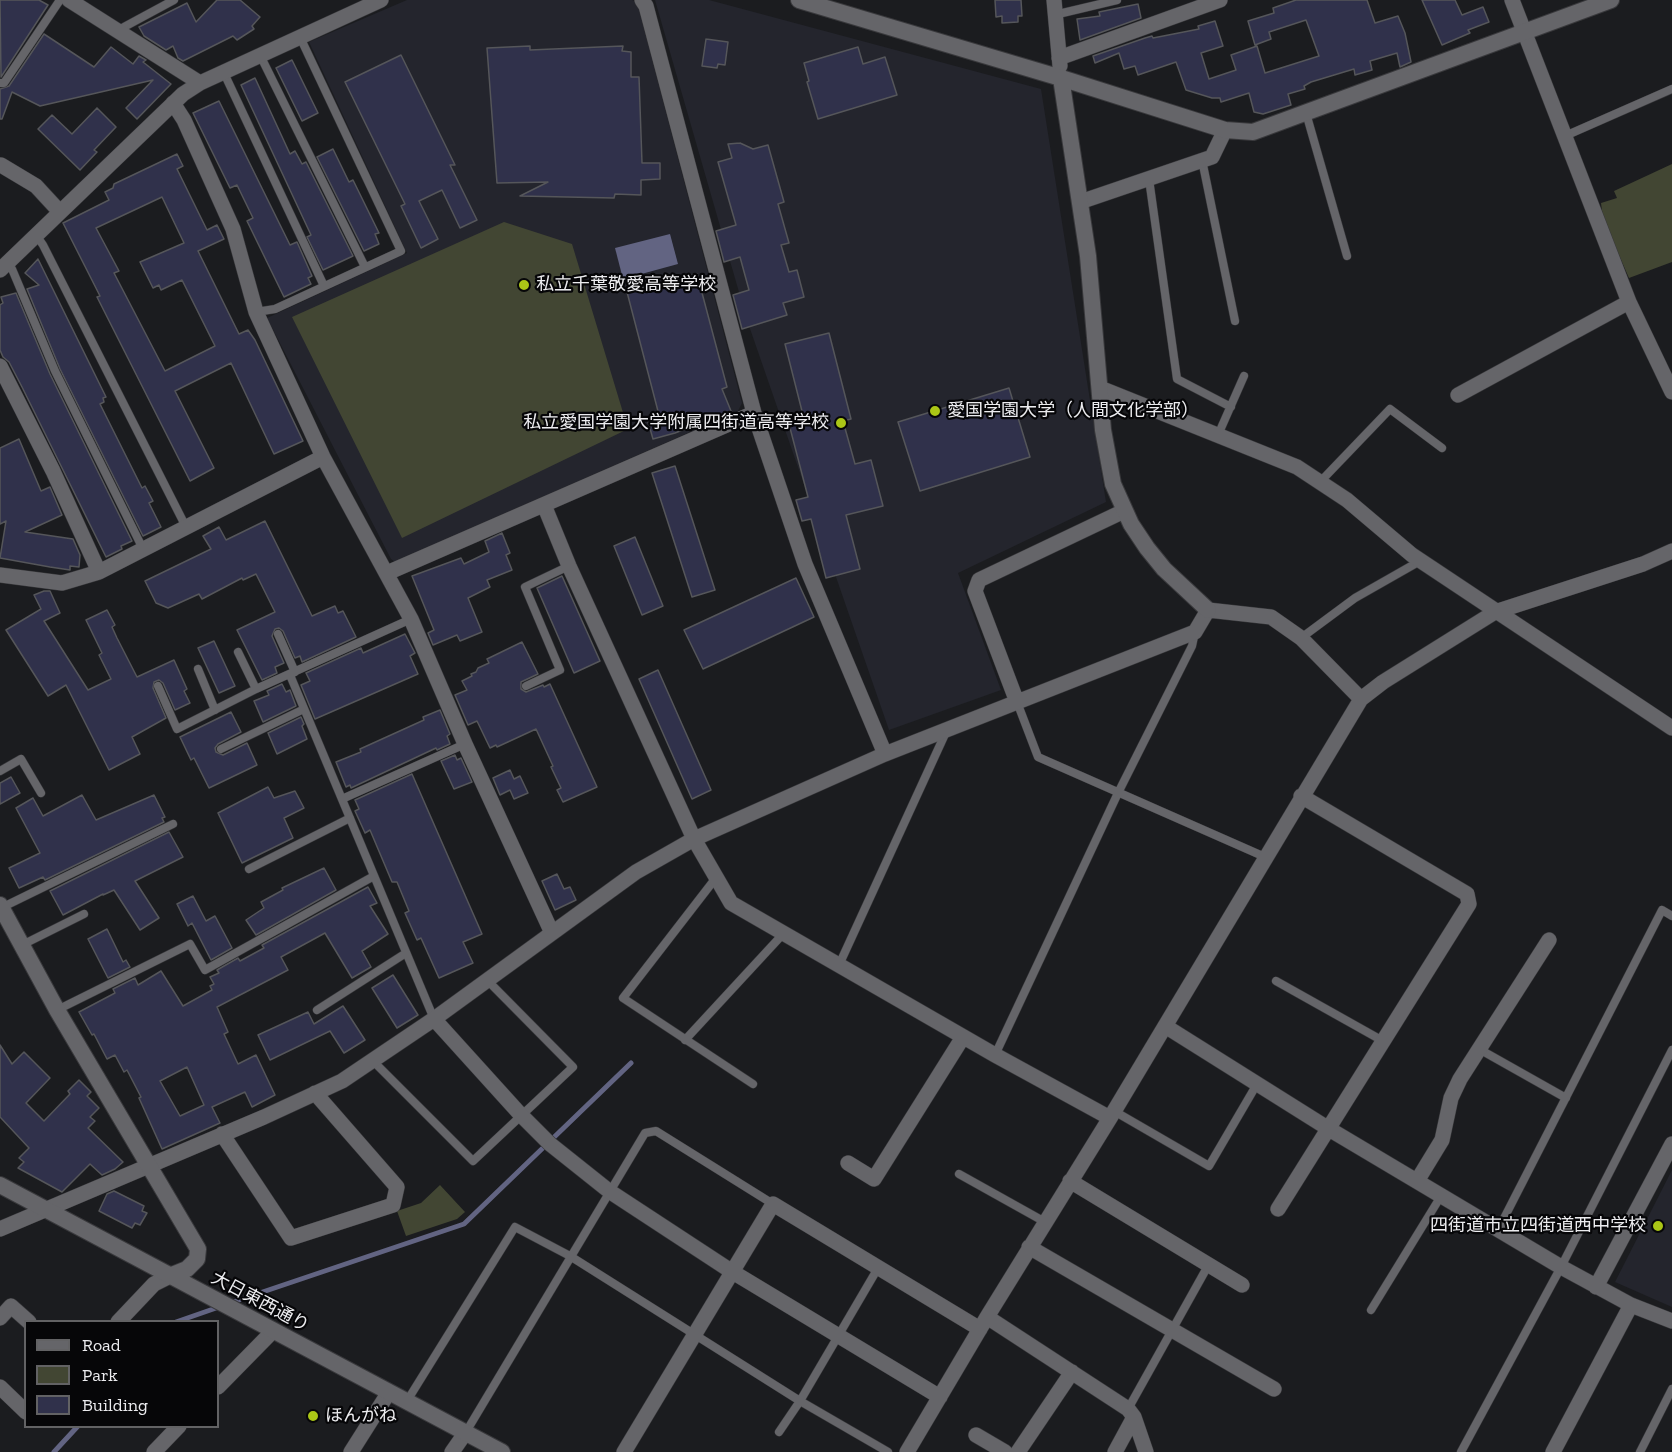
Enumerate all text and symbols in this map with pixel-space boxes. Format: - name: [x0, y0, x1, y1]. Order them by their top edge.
- place label: 私立千葉敬愛高等学校: [536, 274, 716, 296]
- marker: 私立千葉敬愛高等学校: [517, 278, 531, 292]
- place label: 愛国学園大学（人間文化学部）: [947, 400, 1199, 422]
- marker: 愛国学園大学（人間文化学部）: [928, 404, 942, 418]
- place label: 私立愛国学園大学附属四街道高等学校: [523, 412, 829, 434]
- marker: 私立愛国学園大学附属四街道高等学校: [834, 416, 848, 430]
- place label: 四街道市立四街道西中学校: [1430, 1215, 1646, 1237]
- marker: 四街道市立四街道西中学校: [1651, 1219, 1665, 1233]
- street label: 大日東西通り: [207, 1267, 313, 1337]
- legend: [24, 1320, 219, 1428]
- text: Road: [82, 1334, 121, 1356]
- text: Park: [82, 1364, 118, 1386]
- text: Building: [82, 1394, 148, 1416]
- place label: ほんがね: [325, 1405, 397, 1427]
- marker: ほんがね: [306, 1409, 320, 1423]

